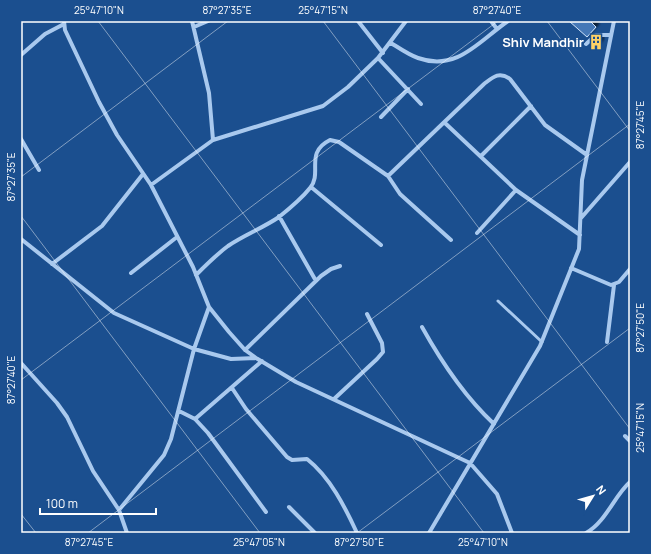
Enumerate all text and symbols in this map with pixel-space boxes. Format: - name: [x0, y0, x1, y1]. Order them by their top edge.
- text: 25°47'10"N: [74, 3, 124, 17]
- text: 87°27'35"E: [202, 3, 252, 17]
- text: 25°47'15"N: [298, 3, 348, 17]
- text: 87°27'40"E: [473, 3, 522, 17]
- place label: Shiv Mandhir: [502, 33, 584, 51]
- building icon: Shiv Mandhir: [587, 33, 605, 51]
- text: 87°27'45"E: [633, 101, 647, 149]
- text: 87°27'35"E: [4, 152, 18, 202]
- text: 87°27'50"E: [633, 303, 647, 353]
- text: 87°27'40"E: [4, 355, 18, 404]
- text: 25°47'15"N: [633, 403, 647, 453]
- north arrow: [573, 476, 613, 516]
- text: N: [593, 482, 610, 497]
- scale bar: [40, 490, 156, 516]
- text: 100 m: [46, 495, 78, 512]
- text: 87°27'45"E: [65, 535, 113, 549]
- text: 25°47'05"N: [233, 535, 285, 549]
- text: 87°27'50"E: [334, 535, 384, 549]
- text: 25°47'10"N: [458, 535, 508, 549]

